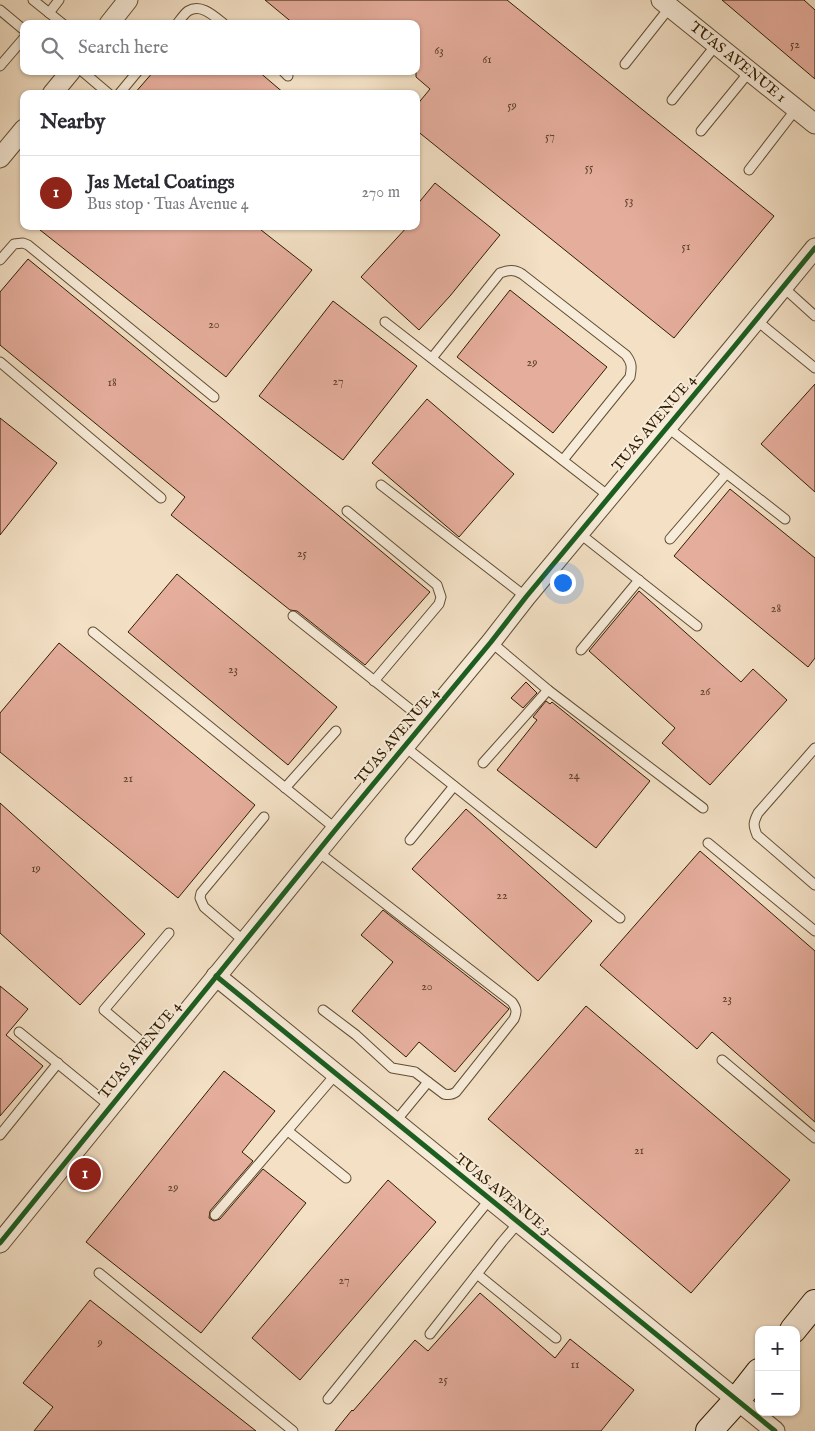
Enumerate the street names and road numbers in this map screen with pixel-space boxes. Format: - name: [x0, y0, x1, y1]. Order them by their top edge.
- street label: TUAS AVENUE 1: [686, 17, 790, 107]
- street label: TUAS AVENUE 4: [608, 370, 700, 475]
- street label: TUAS AVENUE 4: [351, 683, 443, 788]
- street label: TUAS AVENUE 4: [95, 997, 186, 1103]
- street label: TUAS AVENUE 3: [451, 1149, 555, 1239]

